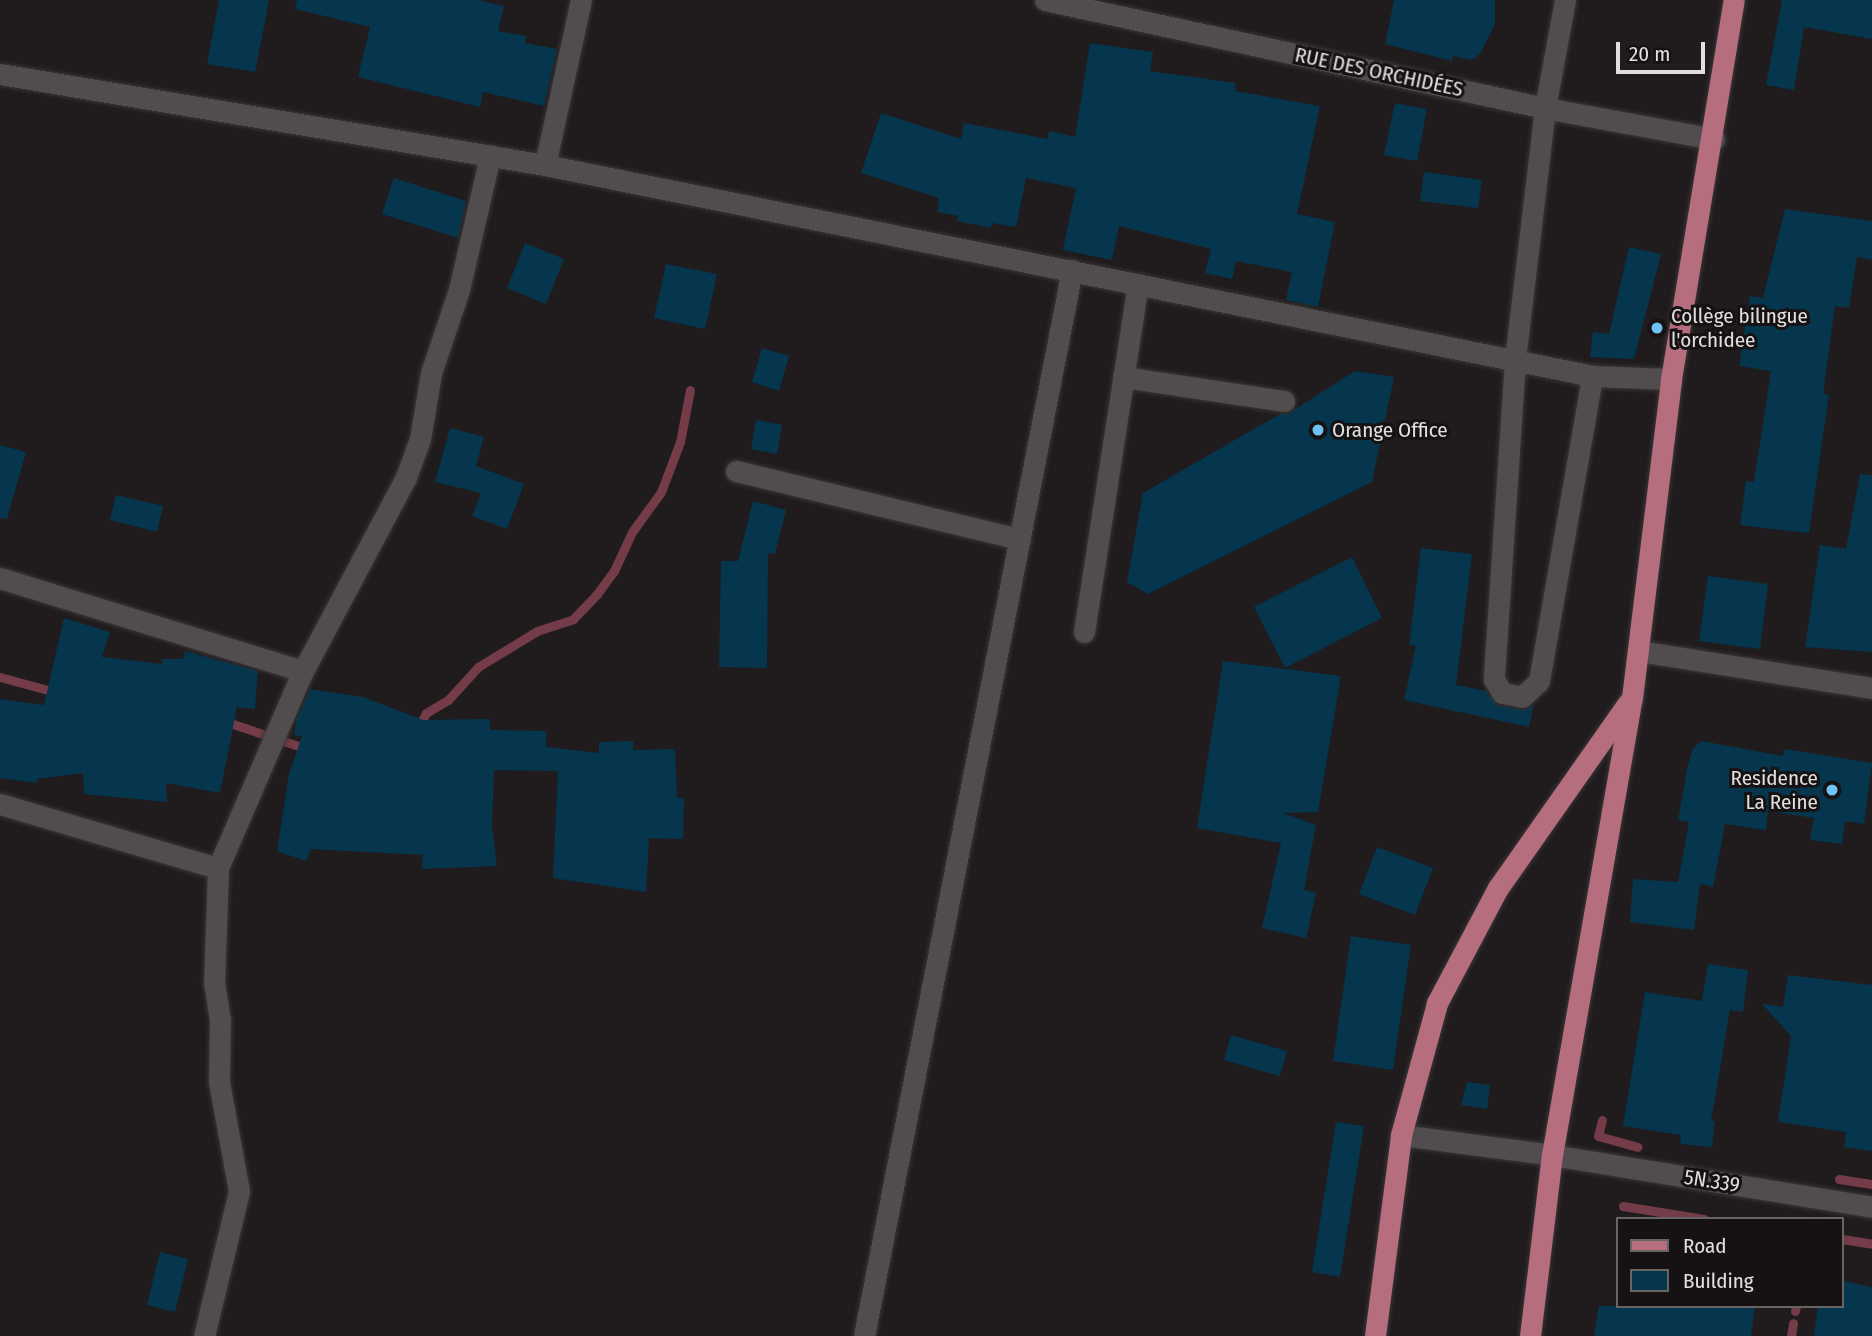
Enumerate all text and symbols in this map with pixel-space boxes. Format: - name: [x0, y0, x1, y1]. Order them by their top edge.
- scale bar: [1620, 28, 1709, 72]
- text: 20 m: [1629, 41, 1670, 67]
- street label: RUE DES ORCHIDÉES: [1293, 42, 1465, 102]
- place label: Collège bilingue l'orchidee: [1671, 303, 1808, 353]
- marker: Collège bilingue l'orchidee: [1649, 320, 1665, 336]
- place label: Orange Office: [1332, 417, 1448, 443]
- marker: Orange Office: [1310, 422, 1326, 438]
- place label: Residence La Reine: [1731, 765, 1818, 815]
- marker: Residence La Reine: [1824, 782, 1840, 798]
- street label: 5N.339: [1682, 1164, 1742, 1198]
- legend: [1616, 1217, 1844, 1308]
- text: Road: [1683, 1233, 1727, 1259]
- text: Building: [1683, 1268, 1754, 1294]

